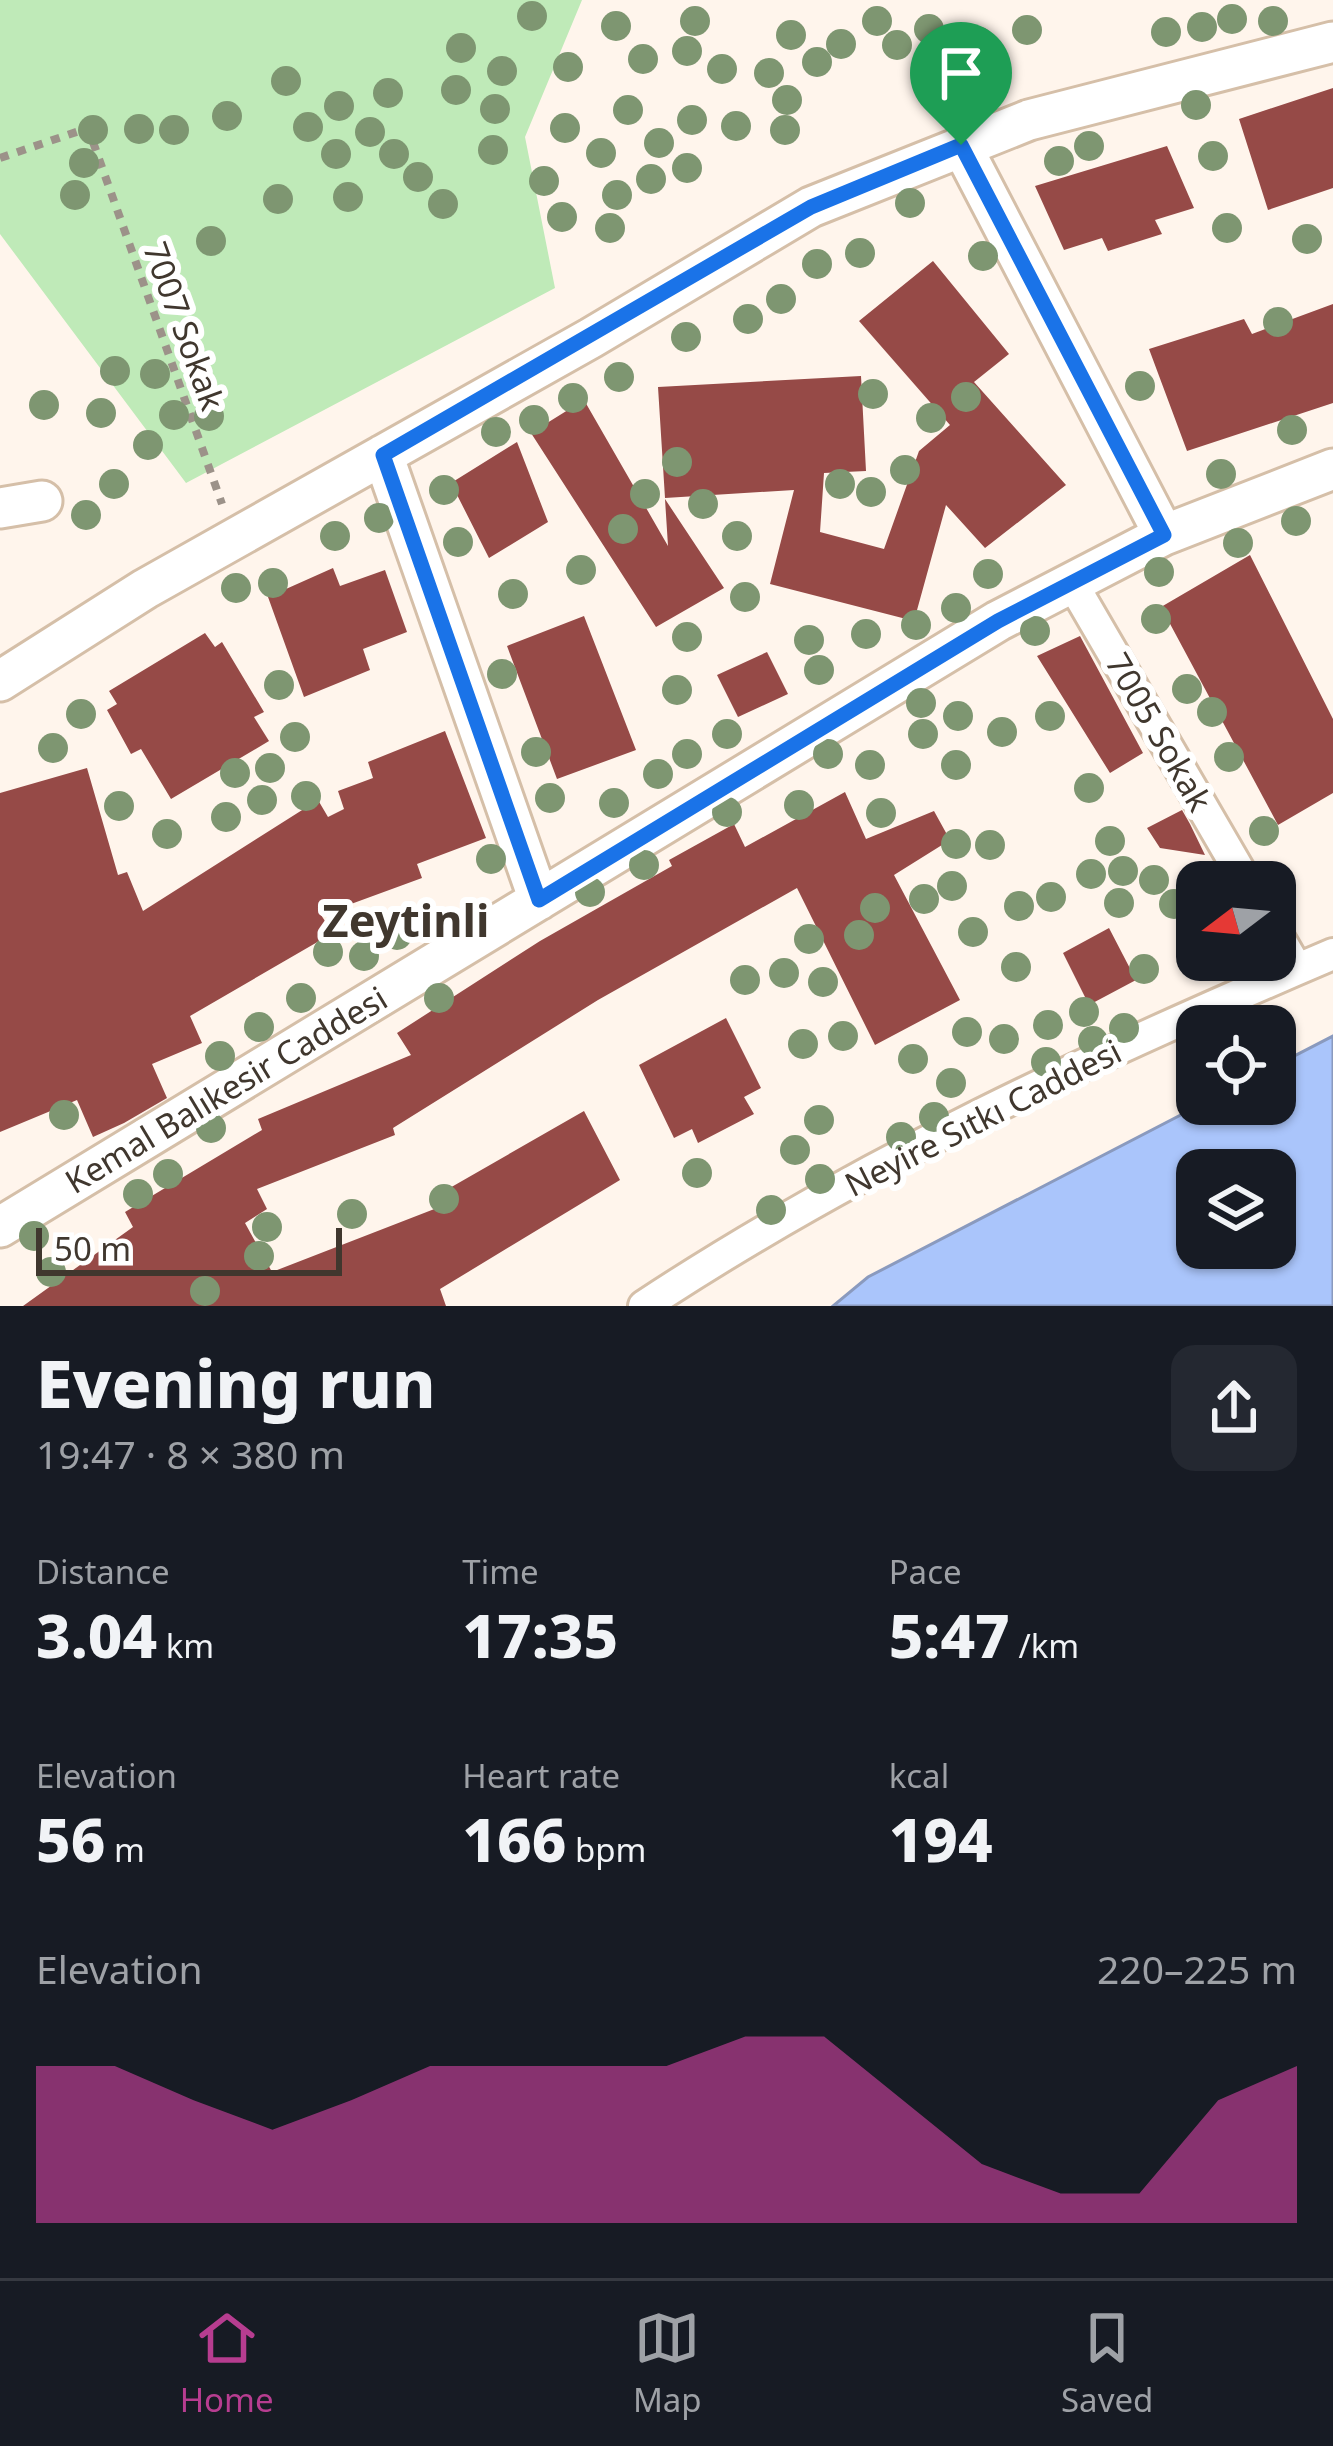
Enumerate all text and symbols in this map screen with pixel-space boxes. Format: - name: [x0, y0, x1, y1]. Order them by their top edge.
- pin: [910, 22, 1012, 145]
- icon: arrive: [928, 40, 994, 106]
- street label: 7007 Sokak: [133, 235, 236, 417]
- street label: 7005 Sokak: [1096, 644, 1223, 819]
- north arrow: [1176, 861, 1296, 981]
- map controls: [1176, 861, 1296, 1269]
- district label: Zeytinli: [323, 889, 489, 950]
- street label: Kemal Balıkesir Caddesi: [56, 975, 395, 1204]
- button: locate: [1176, 1005, 1296, 1125]
- street label: Neyire Sıtkı Caddesi: [837, 1028, 1129, 1207]
- button: layers: [1176, 1149, 1296, 1269]
- scale bar: [36, 1222, 342, 1275]
- text: 50 m: [54, 1226, 131, 1271]
- text: Evening run: [36, 1337, 435, 1427]
- button: share: [1171, 1345, 1297, 1471]
- text: 19:47 · 8 × 380 m: [36, 1427, 345, 1480]
- text: Distance: [36, 1549, 170, 1594]
- text: Time: [462, 1549, 539, 1594]
- text: Pace: [889, 1549, 962, 1594]
- text: 3.04: [36, 1594, 157, 1676]
- text: 17:35: [462, 1594, 618, 1676]
- text: 5:47: [889, 1594, 1010, 1676]
- text: km: [157, 1623, 214, 1668]
- text: /km: [1010, 1623, 1079, 1668]
- text: Elevation: [36, 1753, 177, 1798]
- text: Heart rate: [462, 1753, 620, 1798]
- text: kcal: [889, 1753, 949, 1798]
- text: 56: [36, 1798, 105, 1880]
- text: 166: [462, 1798, 566, 1880]
- text: 194: [889, 1798, 993, 1880]
- text: m: [105, 1827, 145, 1872]
- text: bpm: [566, 1827, 646, 1872]
- text: Elevation: [36, 1942, 203, 1995]
- text: 220–225 m: [1097, 1942, 1297, 1995]
- tab: Home: [180, 2305, 274, 2422]
- tab: Map: [633, 2305, 702, 2422]
- tab: Saved: [1061, 2305, 1153, 2422]

